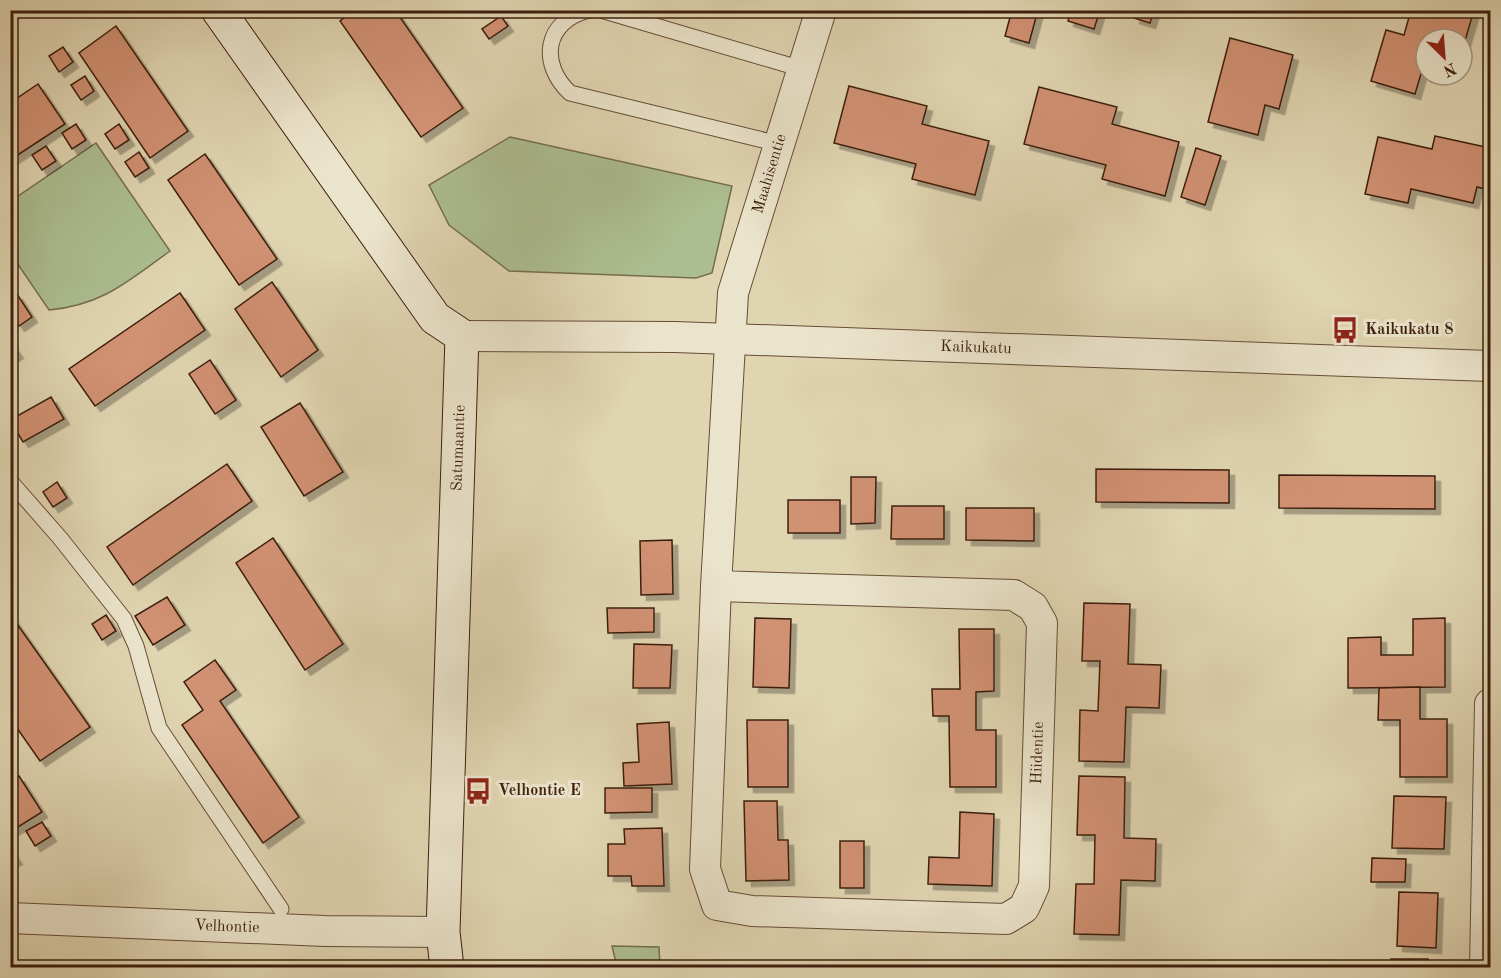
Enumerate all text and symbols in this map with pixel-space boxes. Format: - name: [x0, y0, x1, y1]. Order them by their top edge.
- north arrow: [1414, 27, 1474, 87]
- text: N: [1440, 59, 1458, 79]
- street label: Maahisentie: [750, 132, 790, 216]
- bus stop icon: Kaikukatu 8: [1330, 315, 1360, 345]
- place label: Kaikukatu 8: [1365, 322, 1453, 338]
- street label: Kaikukatu: [940, 339, 1012, 357]
- street label: Satumaantie: [449, 405, 469, 491]
- street label: Hiidentie: [1029, 721, 1047, 785]
- bus stop icon: Velhontie E: [463, 776, 493, 806]
- place label: Velhontie E: [498, 783, 581, 799]
- street label: Velhontie: [194, 918, 260, 936]

